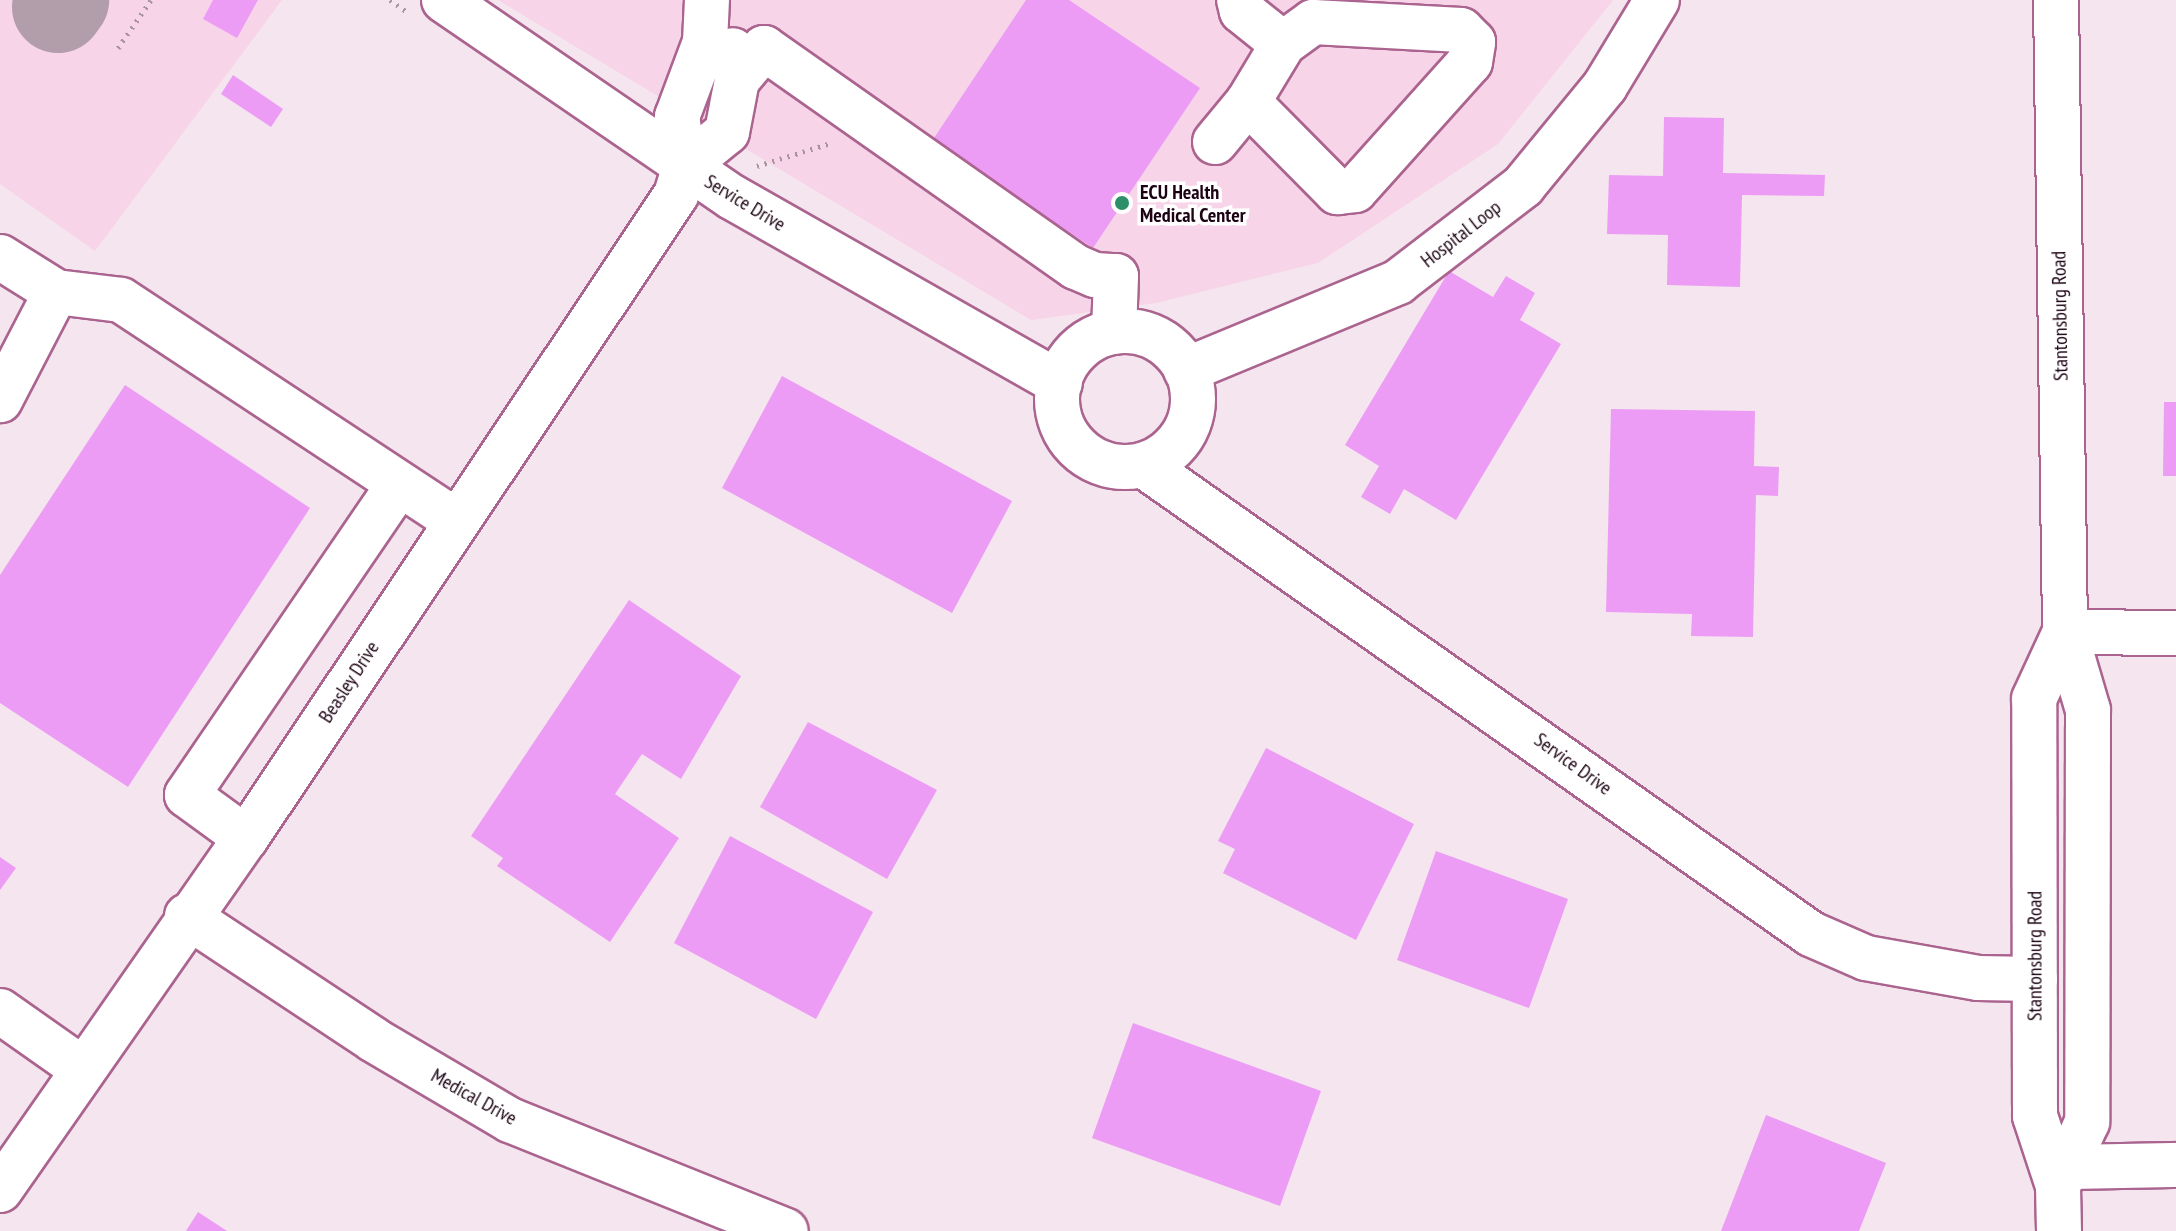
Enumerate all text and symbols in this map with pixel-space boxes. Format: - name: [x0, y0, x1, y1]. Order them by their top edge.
- street label: Service Drive: [700, 170, 790, 236]
- place label: ECU Health Medical Center: [1140, 180, 1246, 227]
- marker: ECU Health Medical Center: [1111, 192, 1133, 214]
- street label: Hospital Loop: [1416, 195, 1506, 273]
- street label: Stantonsburg Road: [2047, 251, 2073, 381]
- street label: Beasley Drive: [314, 636, 384, 728]
- street label: Service Drive: [1530, 728, 1616, 800]
- street label: Stantonsburg Road: [2023, 891, 2047, 1021]
- street label: Medical Drive: [427, 1064, 521, 1130]

